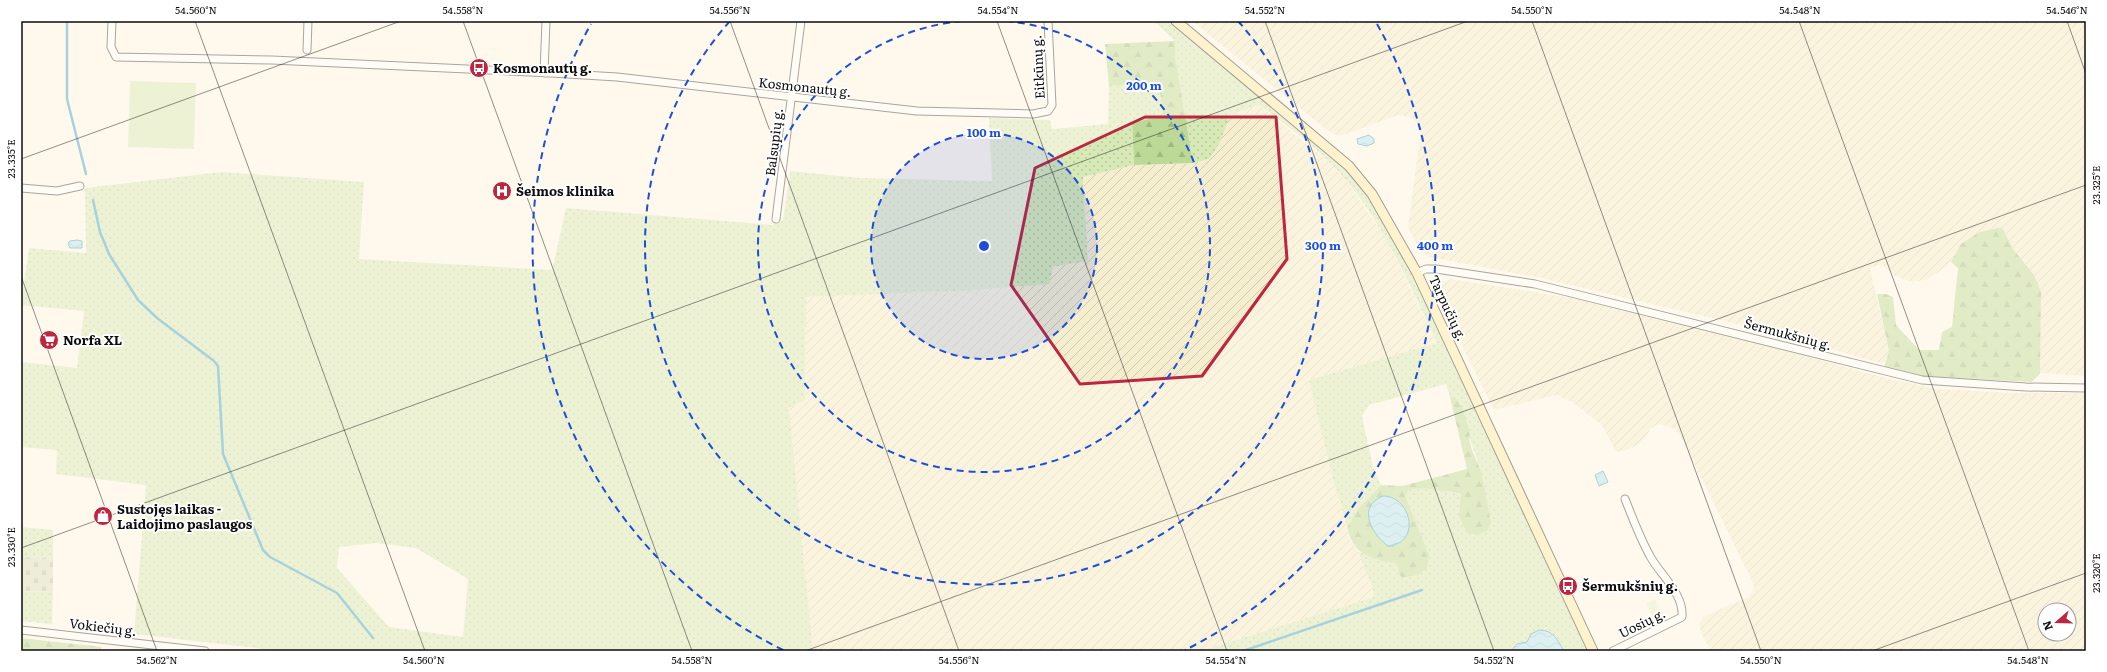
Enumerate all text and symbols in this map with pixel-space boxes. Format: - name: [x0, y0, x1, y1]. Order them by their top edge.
- text: 54.560°N: [175, 2, 217, 17]
- text: 54.558°N: [442, 2, 484, 17]
- text: 54.556°N: [709, 2, 751, 17]
- text: 54.554°N: [977, 2, 1019, 17]
- text: 54.552°N: [1245, 2, 1285, 17]
- text: 54.550°N: [1511, 2, 1553, 17]
- text: 54.548°N: [1779, 2, 1821, 17]
- text: 54.546°N: [2046, 2, 2088, 17]
- street label: Eitkūnų g.: [1026, 35, 1049, 99]
- bus stop icon: Kosmonautų g.: [468, 57, 490, 79]
- place label: Kosmonautų g.: [493, 58, 592, 77]
- street label: Kosmonautų g.: [758, 72, 852, 101]
- text: 200 m: [1126, 76, 1162, 94]
- street label: Balsupių g.: [760, 107, 787, 177]
- text: 100 m: [967, 123, 1001, 141]
- text: 23.335°E: [3, 139, 18, 179]
- text: 23.325°E: [2088, 166, 2103, 204]
- hospital icon: Šeimos klinika: [491, 180, 513, 202]
- place label: Šeimos klinika: [516, 181, 615, 200]
- text: 300 m: [1305, 236, 1341, 254]
- text: 400 m: [1417, 236, 1453, 254]
- centre of rings: [977, 239, 991, 253]
- street label: Tarpučių g.: [1425, 272, 1472, 344]
- street label: Šermukšnių g.: [1742, 313, 1834, 354]
- supermarket icon: Norfa XL: [38, 329, 60, 351]
- place label: Norfa XL: [63, 330, 122, 349]
- place label: Sustojęs laikas - Laidojimo paslaugos: [117, 499, 253, 533]
- shop icon: Sustojęs laikas - Laidojimo paslaugos: [92, 505, 114, 527]
- text: 23.330°E: [3, 527, 18, 567]
- text: 23.320°E: [2088, 553, 2103, 593]
- bus stop icon: Šermukšnių g.: [1557, 575, 1579, 597]
- place label: Šermukšnių g.: [1582, 576, 1678, 595]
- north arrow: [2037, 602, 2077, 642]
- street label: Uosių g.: [1615, 603, 1668, 642]
- street label: Vokiečių g.: [68, 613, 138, 640]
- text: N: [2038, 619, 2056, 633]
- text: 54.562°N: [136, 652, 178, 667]
- text: 54.560°N: [403, 652, 445, 667]
- text: 54.558°N: [671, 652, 713, 667]
- text: 54.556°N: [938, 652, 980, 667]
- text: 54.554°N: [1205, 652, 1247, 667]
- text: 54.552°N: [1474, 652, 1514, 667]
- text: 54.550°N: [1740, 652, 1782, 667]
- text: 54.548°N: [2007, 652, 2049, 667]

